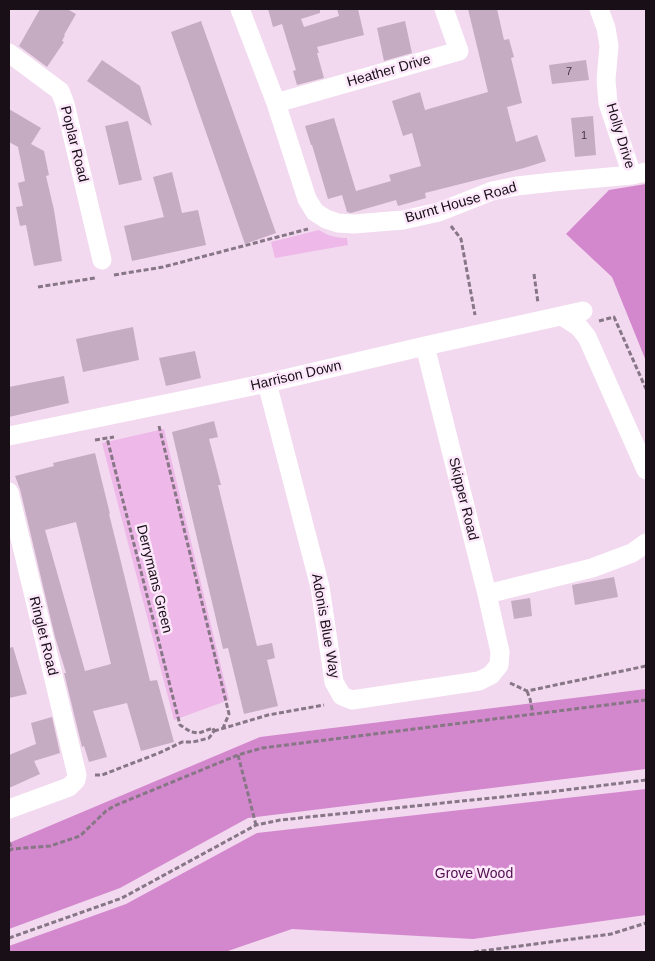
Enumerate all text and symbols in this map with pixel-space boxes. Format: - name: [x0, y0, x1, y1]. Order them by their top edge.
- street label: Heather Drive: [345, 51, 433, 91]
- house number: 7: [566, 65, 572, 79]
- street label: Holly Drive: [602, 101, 638, 171]
- street label: Poplar Road: [56, 104, 92, 184]
- house number: 1: [581, 129, 587, 143]
- street label: Burnt House Road: [403, 179, 519, 227]
- street label: Harrison Down: [249, 357, 343, 395]
- street label: Skipper Road: [445, 456, 481, 542]
- street label: Derrymans Green: [132, 523, 176, 635]
- street label: Adonis Blue Way: [308, 572, 342, 680]
- street label: Ringlet Road: [25, 595, 61, 677]
- park label: Grove Wood: [435, 866, 513, 882]

